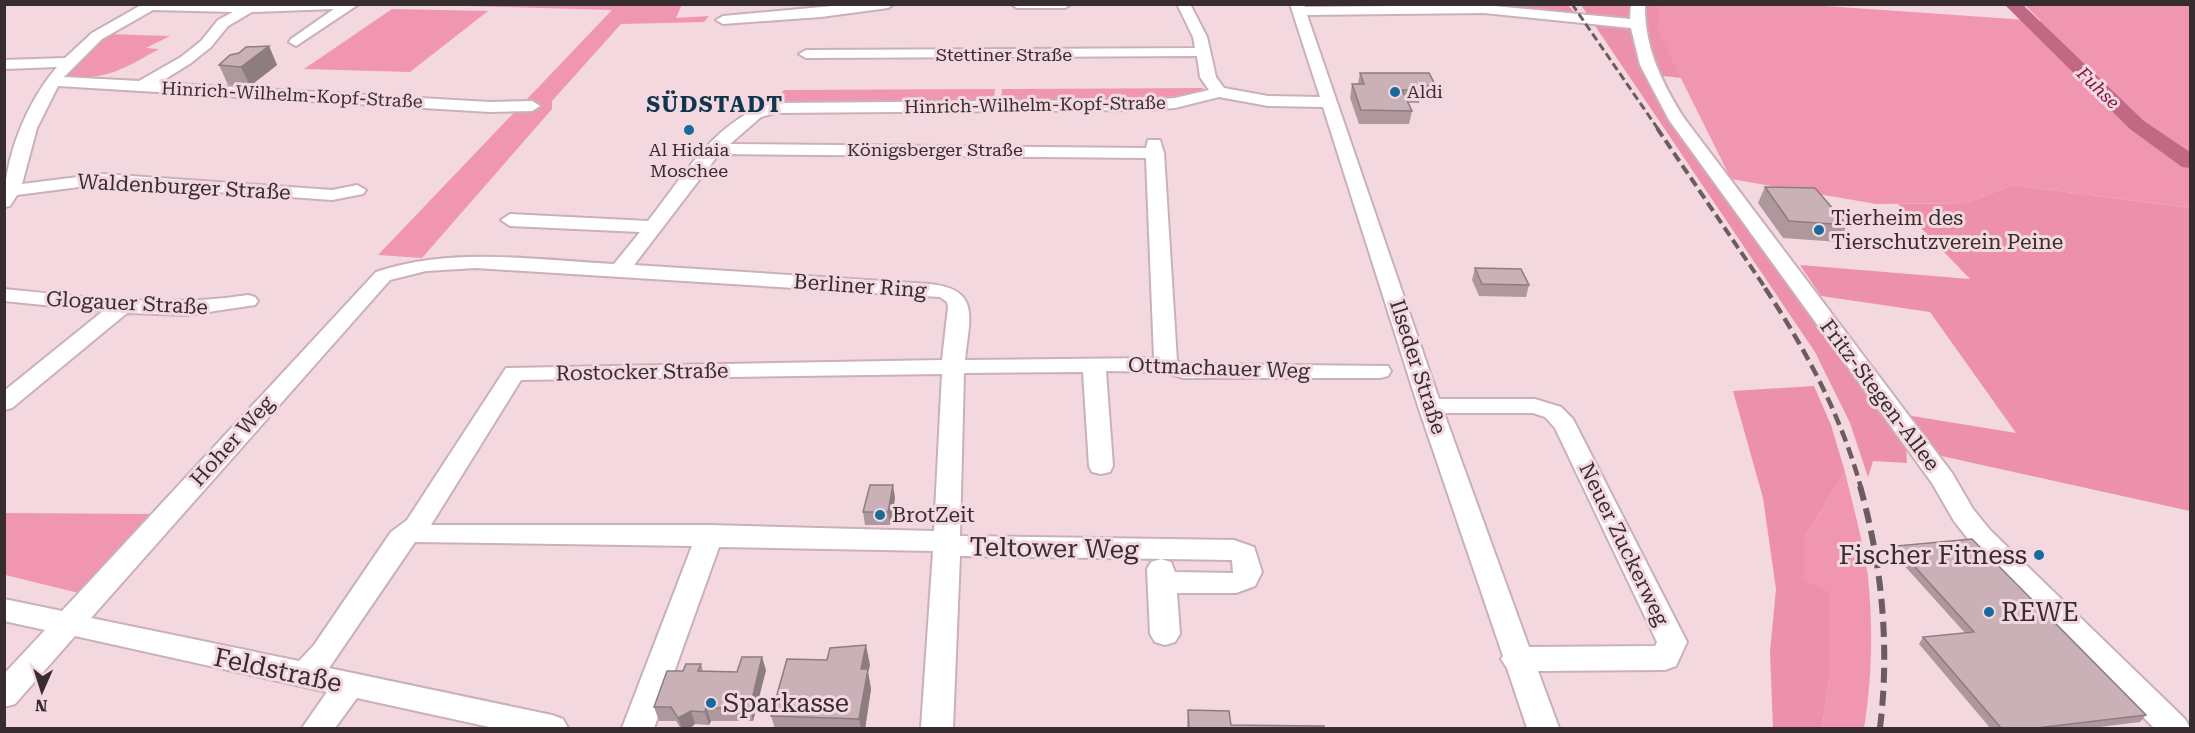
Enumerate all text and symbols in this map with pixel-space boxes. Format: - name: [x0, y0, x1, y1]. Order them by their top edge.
- street label: Stettiner Straße: [936, 44, 1072, 65]
- water label: Fuhse: [2072, 62, 2124, 113]
- street label: Hinrich-Wilhelm-Kopf-Straße: [161, 77, 423, 112]
- place label: Aldi: [1407, 81, 1443, 102]
- marker: Aldi: [1388, 85, 1402, 99]
- district label: SÜDSTADT: [646, 90, 784, 117]
- street label: Hinrich-Wilhelm-Kopf-Straße: [904, 92, 1166, 117]
- marker: Al Hidaia Moschee: [682, 123, 696, 137]
- place label: Al Hidaia Moschee: [649, 139, 729, 181]
- street label: Königsberger Straße: [847, 139, 1023, 160]
- street label: Waldenburger Straße: [77, 169, 291, 205]
- place label: Tierheim des Tierschutzverein Peine: [1831, 206, 2063, 254]
- marker: Tierheim des Tierschutzverein Peine: [1812, 223, 1826, 237]
- street label: Berliner Ring: [793, 269, 927, 303]
- street label: Glogauer Straße: [45, 287, 209, 319]
- street label: Ilseder Straße: [1385, 297, 1451, 437]
- street label: Fritz-Stegen-Allee: [1815, 315, 1945, 475]
- street label: Ottmachauer Weg: [1128, 353, 1310, 383]
- street label: Rostocker Straße: [555, 358, 729, 386]
- street label: Hoher Weg: [185, 391, 279, 491]
- street label: Neuer Zuckerweg: [1574, 459, 1674, 629]
- place label: BrotZeit: [892, 503, 975, 527]
- marker: BrotZeit: [873, 508, 887, 522]
- street label: Teltower Weg: [969, 532, 1139, 564]
- place label: Fischer Fitness: [1839, 540, 2027, 570]
- marker: Fischer Fitness: [2032, 548, 2046, 562]
- place label: REWE: [2001, 597, 2079, 627]
- marker: REWE: [1982, 605, 1996, 619]
- street label: Feldstraße: [211, 642, 345, 698]
- north arrow: [12, 661, 72, 721]
- place label: Sparkasse: [723, 688, 849, 718]
- text: N: [35, 696, 48, 715]
- marker: Sparkasse: [704, 696, 718, 710]

